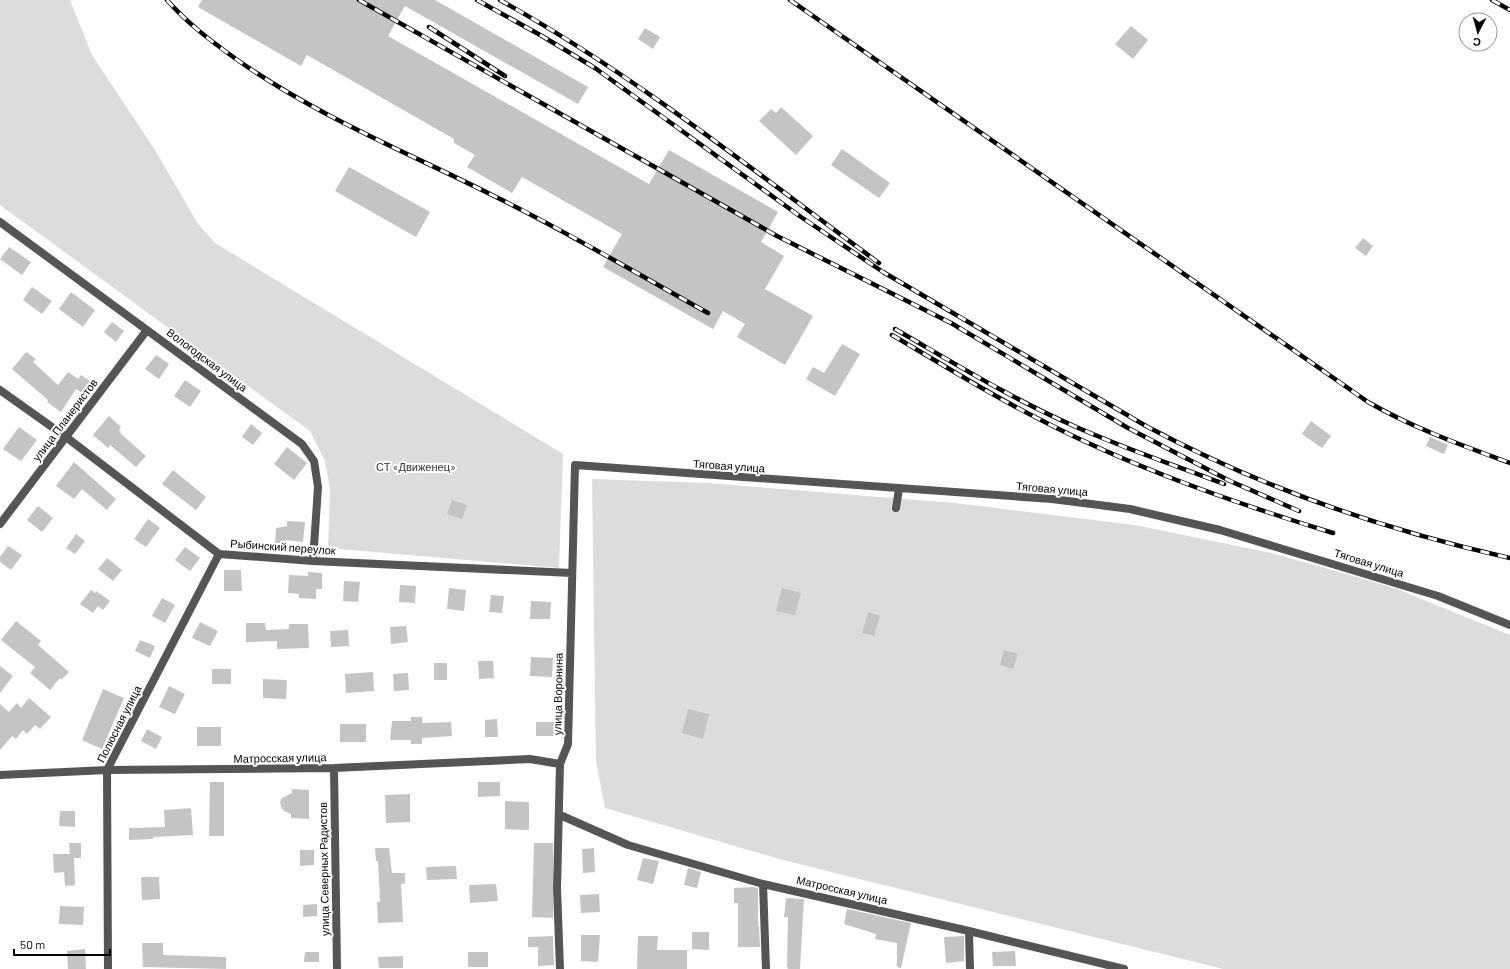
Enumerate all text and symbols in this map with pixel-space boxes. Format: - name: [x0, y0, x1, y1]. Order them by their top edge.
- north arrow: [1458, 12, 1498, 52]
- text: С: [1472, 36, 1482, 49]
- street label: Вологодская улица: [165, 325, 251, 395]
- street label: улица Планеристов: [29, 376, 100, 463]
- street label: Тяговая улица: [693, 456, 766, 475]
- park label: СТ «Движенец»: [376, 460, 456, 473]
- street label: Тяговая улица: [1016, 479, 1089, 498]
- street label: Рыбинский переулок: [230, 536, 336, 557]
- street label: Тяговая улица: [1333, 546, 1406, 580]
- street label: улица Воронина: [550, 652, 565, 735]
- street label: Полюсная улица: [94, 682, 144, 764]
- street label: Матросская улица: [233, 750, 327, 765]
- street label: улица Северных Радистов: [316, 802, 331, 936]
- street label: Матросская улица: [795, 873, 890, 907]
- scale bar: [14, 931, 110, 957]
- text: 50 m: [20, 937, 45, 951]

